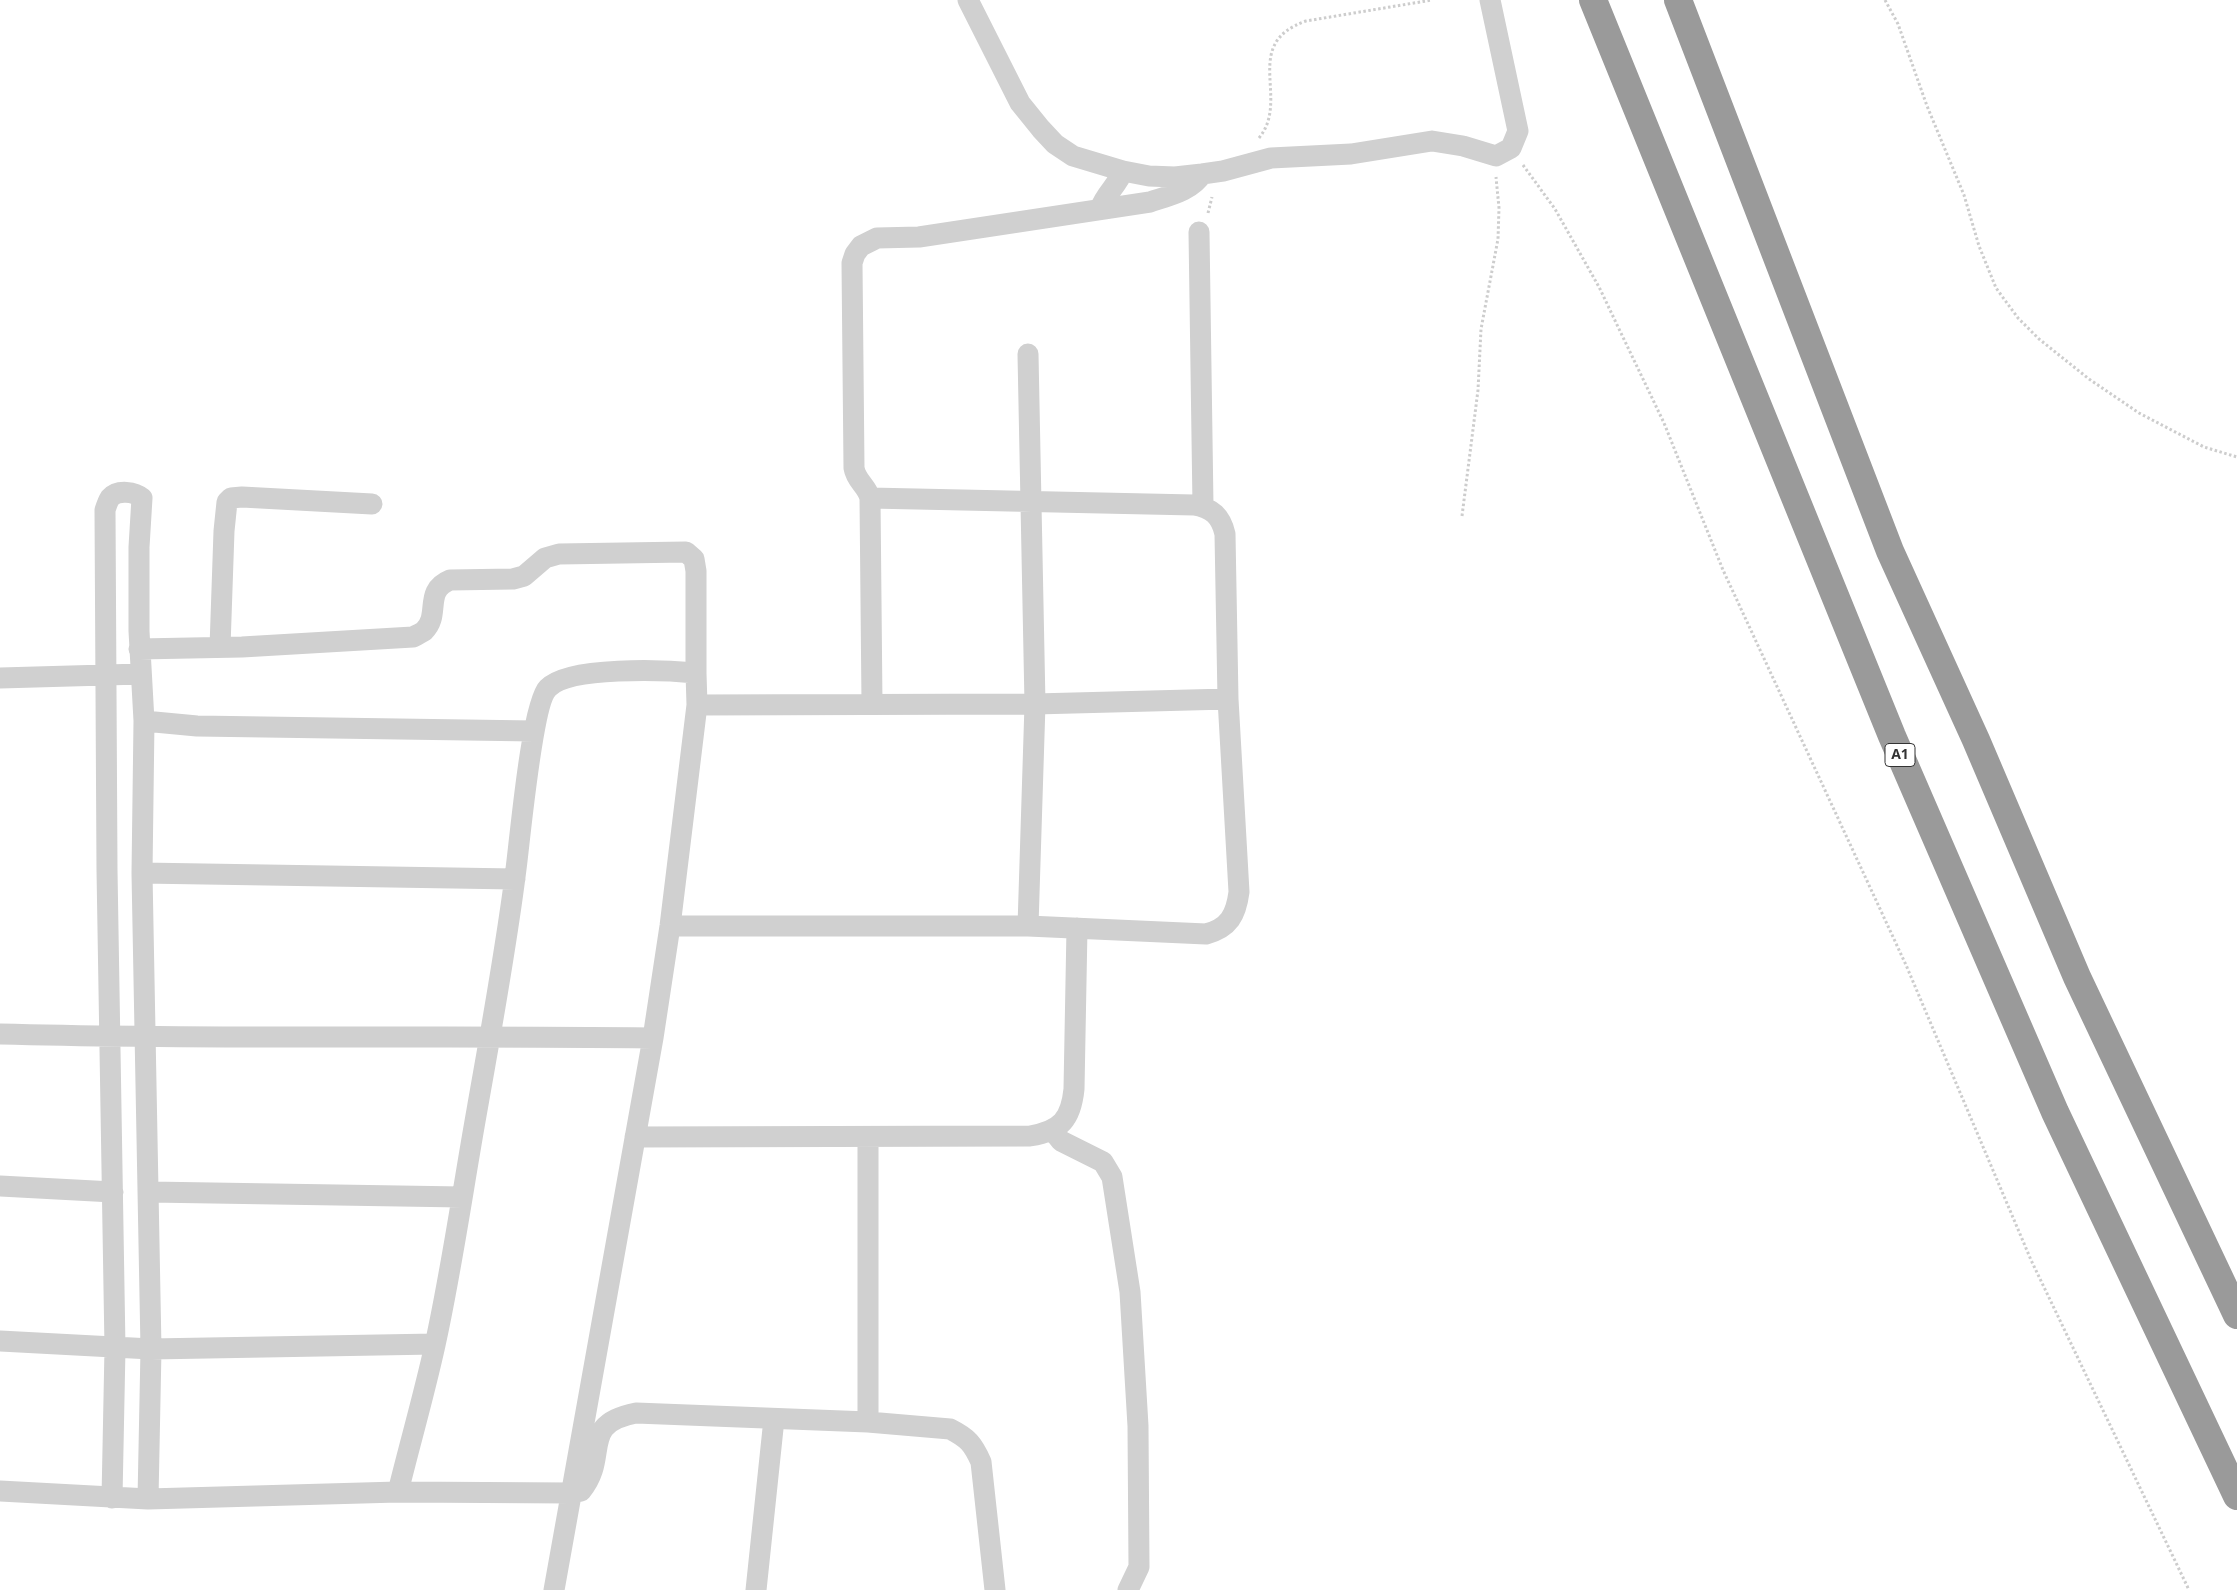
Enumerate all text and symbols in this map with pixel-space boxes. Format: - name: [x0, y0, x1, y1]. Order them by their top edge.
- road number: A1: [1885, 744, 1915, 766]

